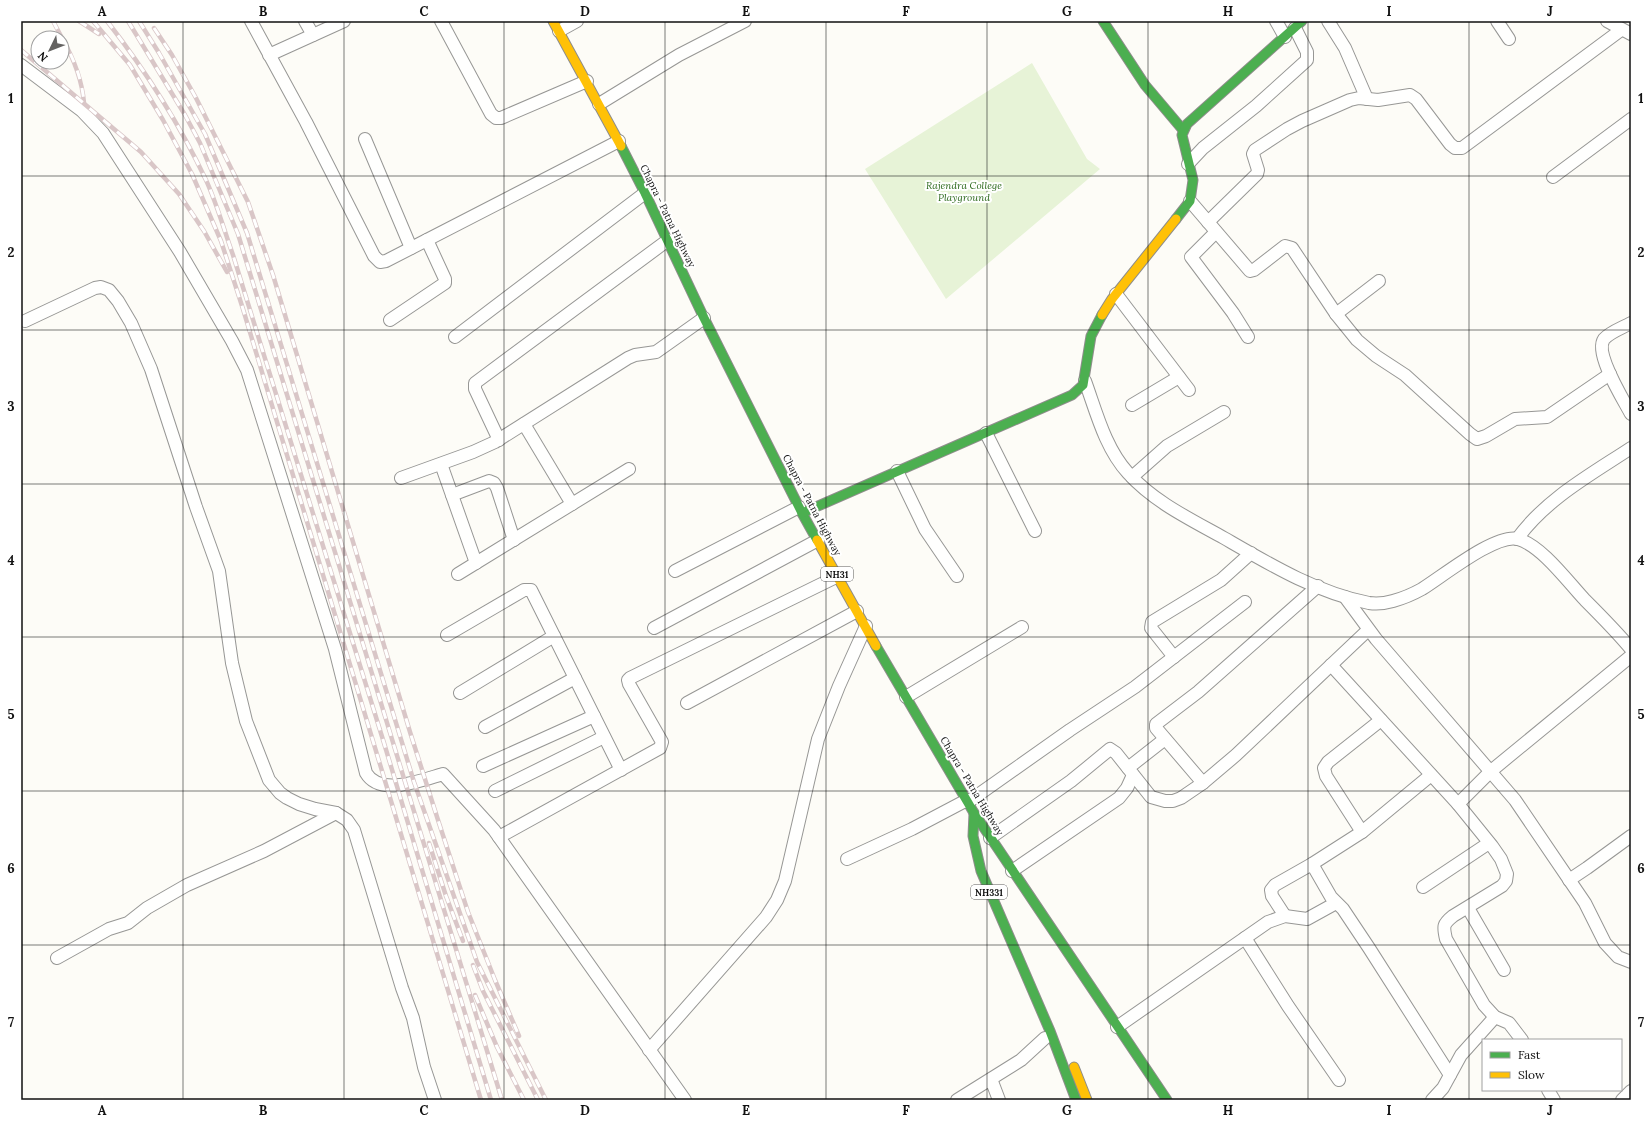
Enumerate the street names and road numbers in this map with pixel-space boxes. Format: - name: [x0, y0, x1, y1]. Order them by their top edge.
- street label: Chapra - Patna Highway: [637, 162, 699, 270]
- street label: Chapra - Patna Highway: [780, 452, 845, 559]
- road number: NH31: [821, 567, 853, 581]
- street label: Chapra - Patna Highway: [937, 734, 1007, 838]
- road number: NH331: [971, 885, 1007, 899]

